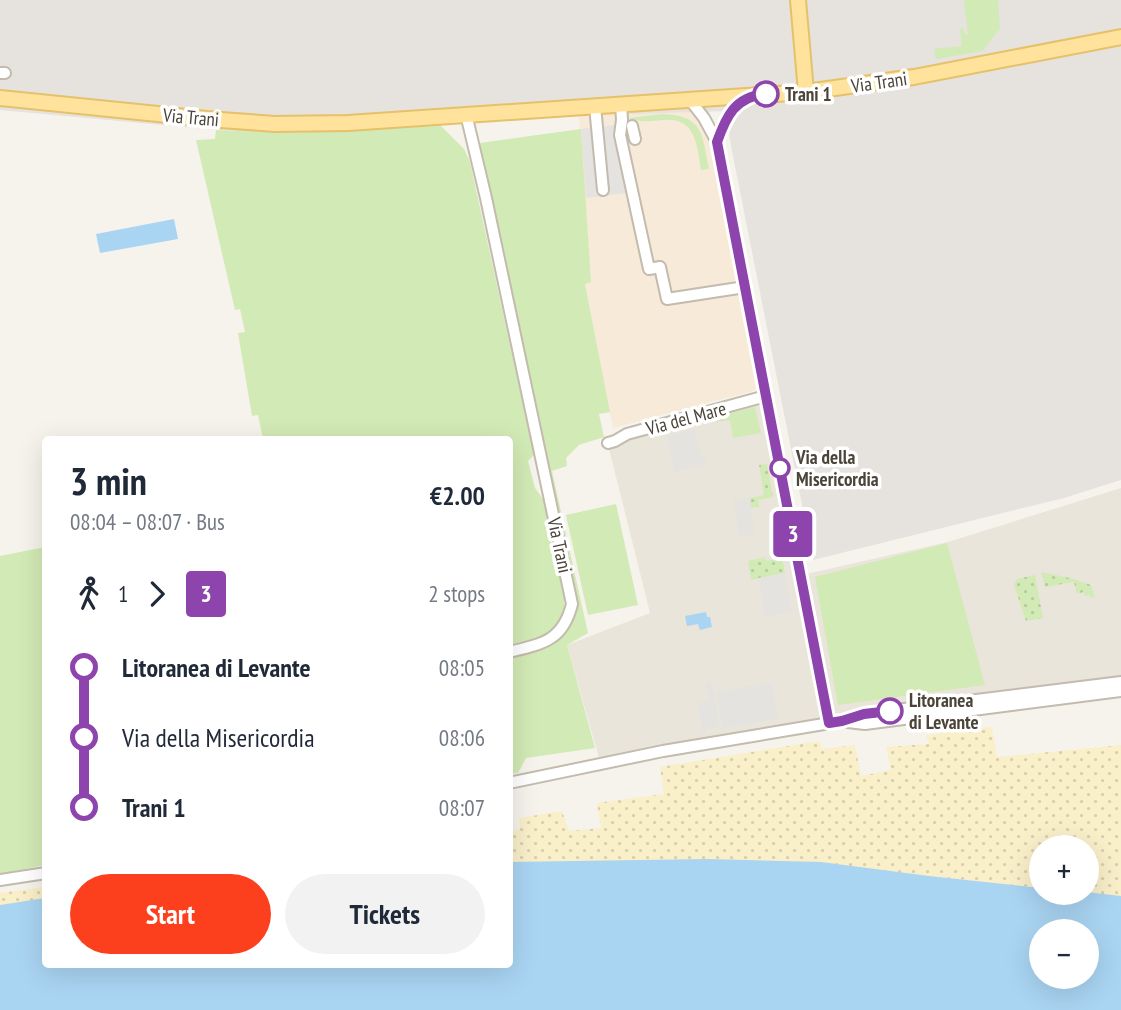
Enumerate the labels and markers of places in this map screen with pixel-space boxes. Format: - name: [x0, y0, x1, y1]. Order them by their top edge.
- marker: Trani 1: [753, 81, 779, 107]
- place label: Trani 1: [785, 82, 832, 106]
- place label: Via della Misericordia: [795, 445, 879, 491]
- marker: Via della Misericordia: [770, 458, 790, 478]
- place label: Litoranea di Levante: [909, 688, 979, 734]
- marker: Litoranea di Levante: [877, 698, 903, 724]

